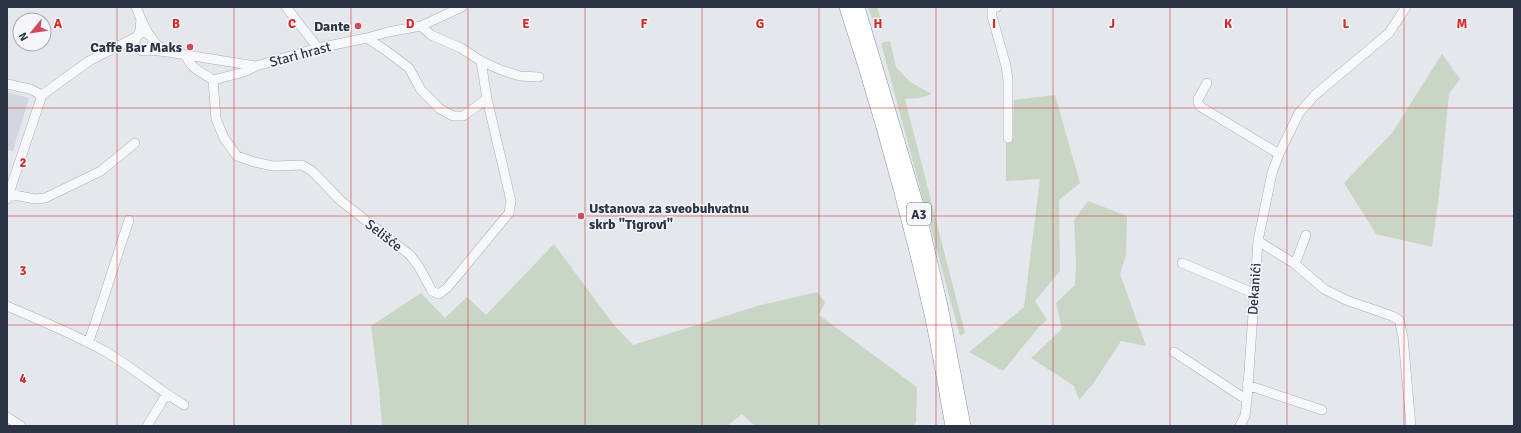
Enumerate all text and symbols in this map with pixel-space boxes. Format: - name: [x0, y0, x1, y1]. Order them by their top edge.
- north arrow: [12, 12, 52, 52]
- text: A: [54, 16, 63, 32]
- text: B: [172, 16, 180, 32]
- text: C: [288, 16, 296, 32]
- text: D: [406, 16, 415, 32]
- text: E: [522, 16, 530, 32]
- text: F: [641, 16, 648, 32]
- text: G: [756, 16, 764, 32]
- text: H: [874, 16, 882, 32]
- text: I: [992, 16, 996, 32]
- text: J: [1109, 16, 1115, 32]
- text: K: [1224, 16, 1232, 32]
- text: L: [1343, 16, 1350, 32]
- text: M: [1457, 16, 1468, 32]
- place label: Dante: [314, 18, 350, 35]
- marker: Dante: [353, 21, 363, 31]
- text: N: [16, 30, 31, 43]
- street label: Stari hrast: [268, 38, 333, 71]
- place label: Caffe Bar Maks: [90, 39, 182, 56]
- marker: Caffe Bar Maks: [185, 42, 195, 52]
- text: 2: [19, 155, 27, 171]
- place label: Ustanova za sveobuhvatnu skrb "Tigrovi": [589, 200, 749, 233]
- road number: A3: [907, 203, 931, 225]
- marker: Ustanova za sveobuhvatnu skrb "Tigrovi": [576, 211, 586, 221]
- street label: Selišće: [362, 216, 406, 255]
- street label: Dekanići: [1244, 262, 1265, 316]
- text: 3: [19, 263, 27, 279]
- text: 4: [19, 371, 27, 387]

